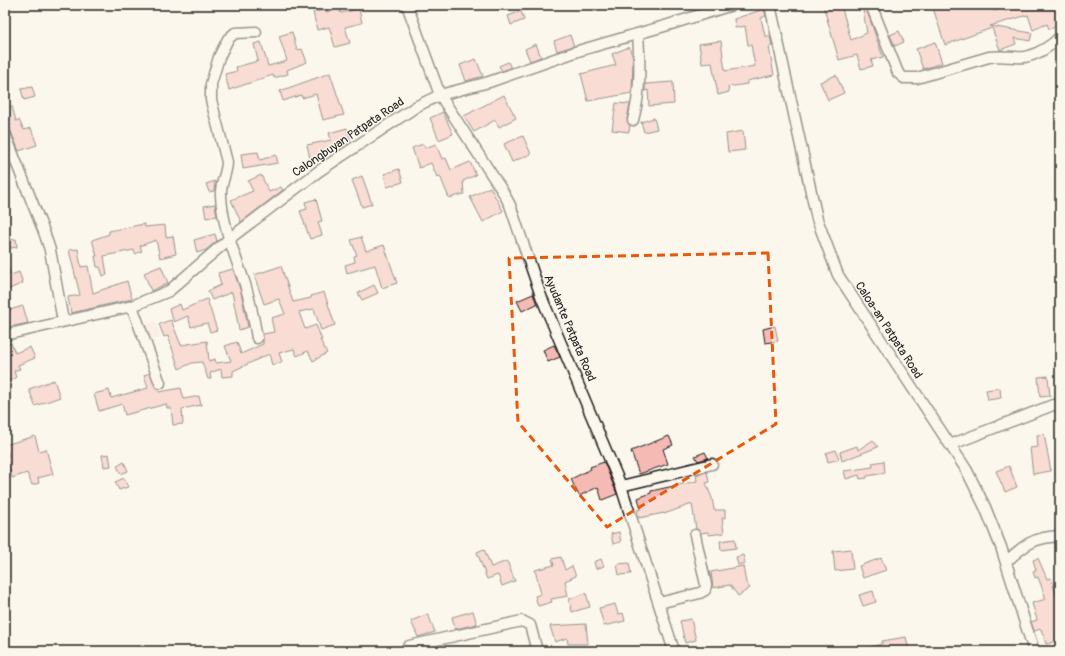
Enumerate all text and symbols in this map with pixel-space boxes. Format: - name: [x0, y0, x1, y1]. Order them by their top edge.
- street label: Calongbuyan Patpata Road: [290, 94, 407, 180]
- street label: Ayudante Patpata Road: [540, 273, 599, 384]
- street label: Caloa-an Patpata Road: [852, 279, 926, 382]

